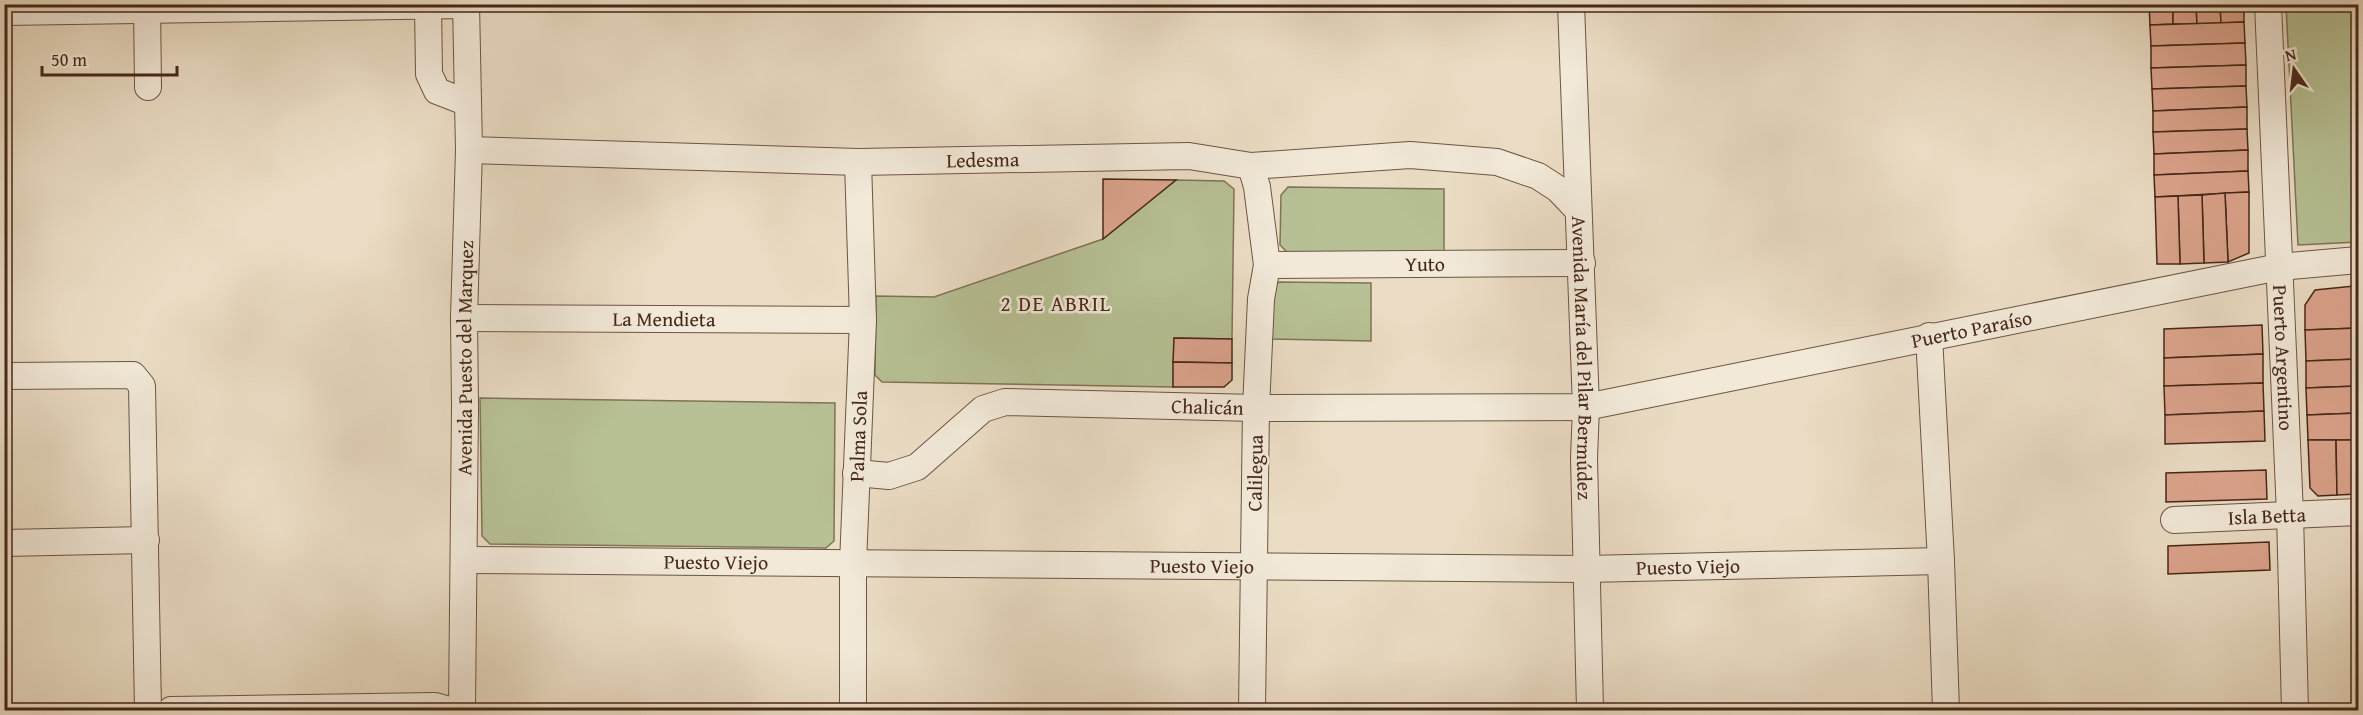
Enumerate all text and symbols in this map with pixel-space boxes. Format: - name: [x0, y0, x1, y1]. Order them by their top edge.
- scale bar: [42, 39, 177, 77]
- north arrow: [2264, 39, 2324, 99]
- text: N: [2282, 41, 2299, 67]
- text: 50 m: [51, 46, 87, 73]
- street label: Ledesma: [946, 144, 1020, 174]
- street label: Avenida María del Pilar Bermúdez: [1565, 215, 1601, 500]
- street label: Avenida Puesto del Marquez: [449, 240, 480, 476]
- street label: Yuto: [1405, 249, 1445, 278]
- street label: Puerto Argentino: [2266, 284, 2301, 431]
- district label: 2 DE ABRIL: [1000, 288, 1112, 319]
- street label: Puerto Paraíso: [1909, 302, 2034, 355]
- street label: La Mendieta: [612, 304, 716, 333]
- street label: Palma Sola: [841, 389, 874, 482]
- street label: Chalicán: [1171, 391, 1244, 422]
- street label: Calilegua: [1239, 434, 1270, 512]
- street label: Isla Betta: [2227, 499, 2307, 532]
- street label: Puesto Viejo: [664, 547, 768, 576]
- street label: Puesto Viejo: [1150, 551, 1254, 580]
- street label: Puesto Viejo: [1635, 551, 1740, 582]

